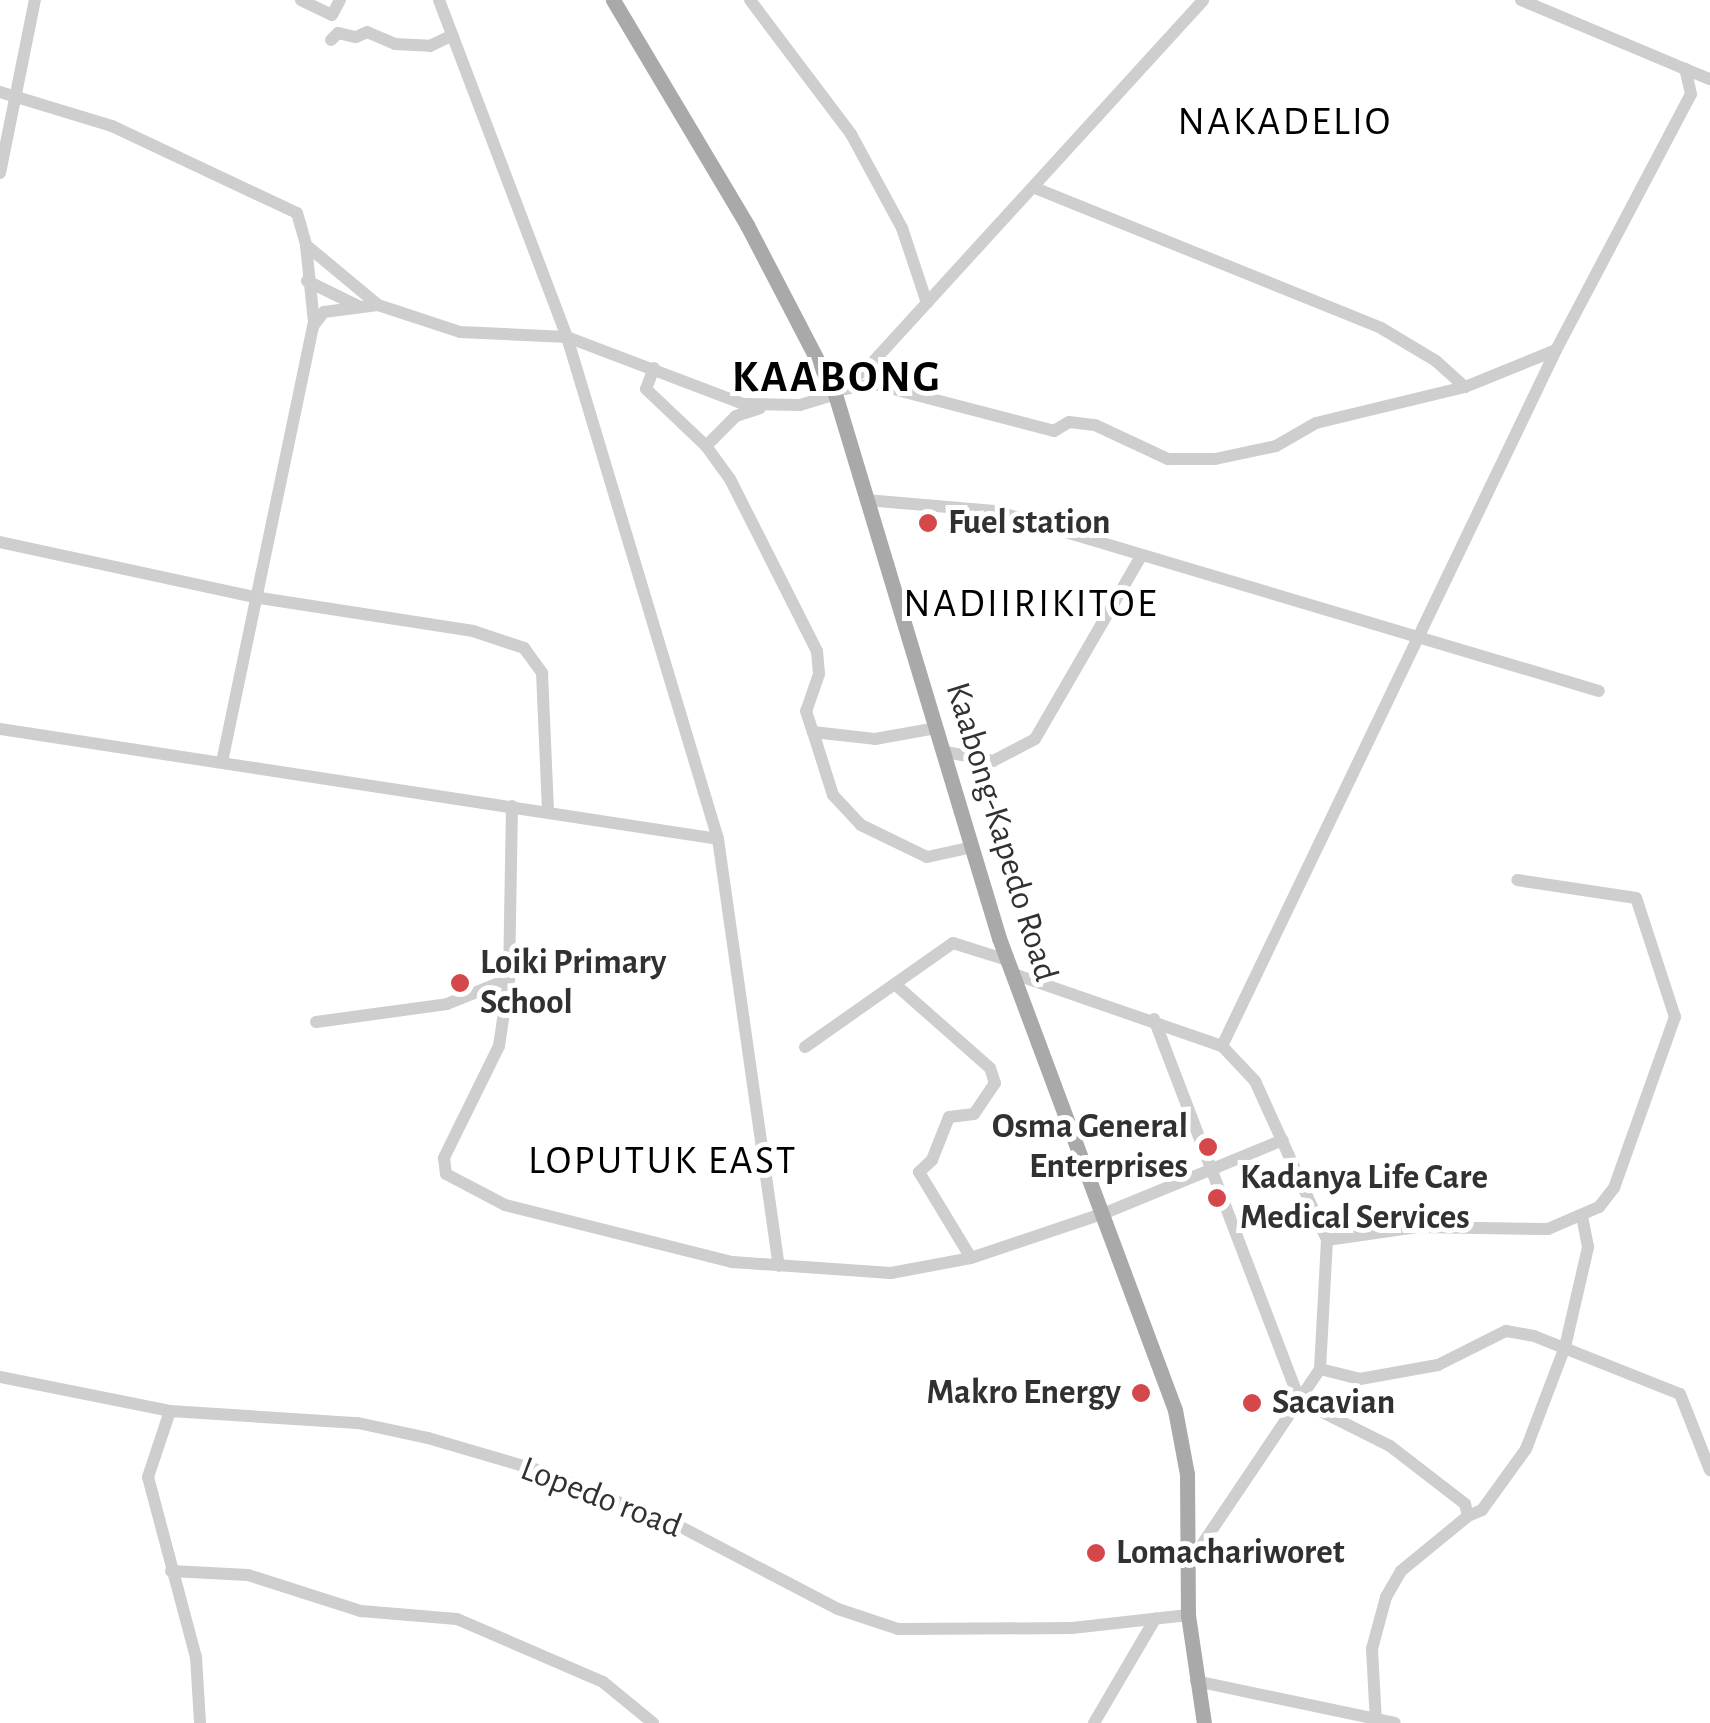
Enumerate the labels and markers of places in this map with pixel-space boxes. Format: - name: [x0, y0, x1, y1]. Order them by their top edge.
- place label: Fuel station: [948, 502, 1111, 544]
- marker: Fuel station: [917, 512, 939, 534]
- place label: Loiki Primary School: [480, 942, 666, 1024]
- marker: Loiki Primary School: [449, 972, 471, 994]
- place label: Osma General Enterprises: [992, 1106, 1188, 1188]
- marker: Osma General Enterprises: [1197, 1136, 1219, 1158]
- place label: Kadanya Life Care Medical Services: [1240, 1157, 1488, 1239]
- marker: Kadanya Life Care Medical Services: [1204, 1185, 1230, 1211]
- place label: Makro Energy: [927, 1372, 1121, 1414]
- marker: Makro Energy: [1130, 1382, 1152, 1404]
- place label: Sacavian: [1272, 1382, 1395, 1424]
- marker: Sacavian: [1241, 1392, 1263, 1414]
- place label: Lomachariworet: [1116, 1532, 1345, 1574]
- marker: Lomachariworet: [1085, 1542, 1107, 1564]

